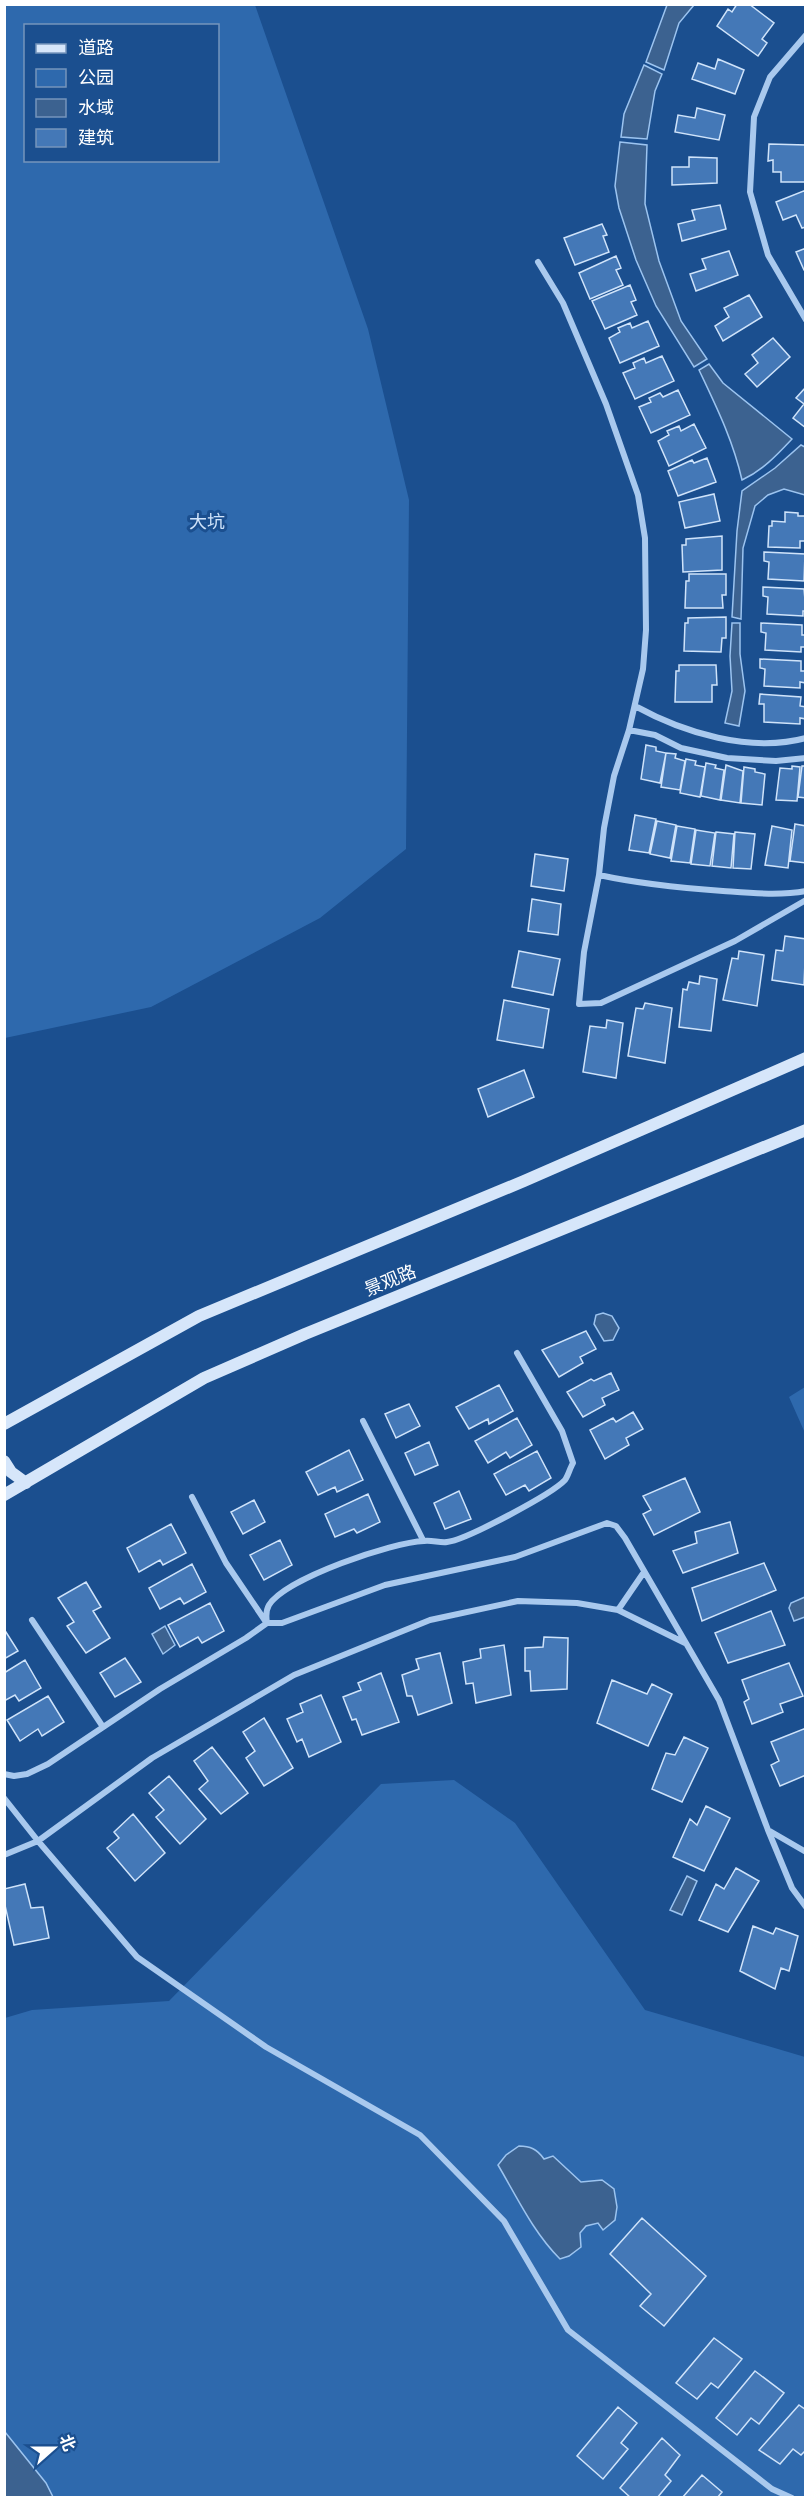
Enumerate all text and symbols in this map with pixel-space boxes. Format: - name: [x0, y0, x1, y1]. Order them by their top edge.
- legend: [24, 24, 219, 162]
- text: 道路: [78, 36, 114, 59]
- text: 公园: [78, 66, 114, 89]
- text: 水域: [78, 96, 114, 119]
- text: 建筑: [78, 126, 114, 149]
- park label: 大坑: [189, 510, 225, 533]
- street label: 景观路: [361, 1259, 419, 1301]
- north arrow: [24, 2418, 84, 2478]
- text: 北: [56, 2432, 80, 2454]

